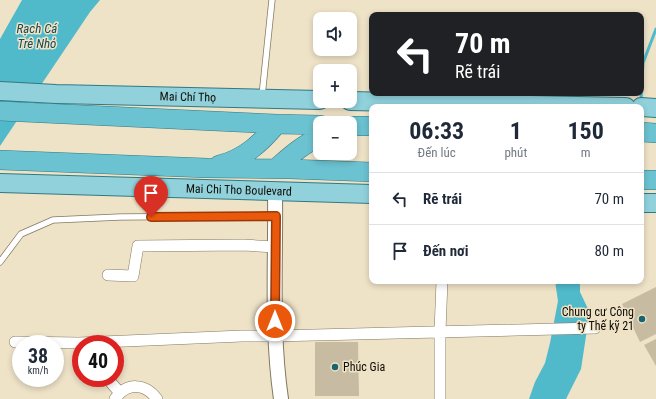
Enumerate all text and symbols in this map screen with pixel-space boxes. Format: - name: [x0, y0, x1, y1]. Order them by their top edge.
- map controls: [313, 12, 357, 160]
- button: sound: [313, 12, 357, 56]
- water label: Rạch Cá Trê Nhỏ: [17, 21, 58, 51]
- text: 70 m: [455, 27, 511, 60]
- icon: left: [389, 28, 441, 80]
- text: Rẽ trái: [455, 61, 500, 82]
- button: +: [313, 64, 357, 108]
- street label: Mai Chí Thọ: [160, 89, 216, 105]
- button: −: [313, 116, 357, 160]
- text: 06:33: [409, 117, 464, 145]
- text: 1: [510, 117, 522, 145]
- text: 150: [567, 117, 604, 145]
- text: Đến lúc: [418, 145, 456, 160]
- text: phút: [504, 145, 527, 160]
- text: m: [581, 145, 591, 160]
- pin: [134, 176, 168, 217]
- street label: Mai Chi Tho Boulevard: [186, 181, 292, 199]
- icon: arrive: [140, 182, 162, 204]
- icon: left: [389, 188, 411, 210]
- text: Rẽ trái: [423, 190, 462, 208]
- text: 70 m: [594, 190, 624, 208]
- icon: arrive: [389, 240, 411, 262]
- text: Đến nơi: [423, 242, 469, 260]
- text: 80 m: [594, 242, 624, 260]
- position arrow: [254, 300, 296, 342]
- place label: Chung cư Công ty Thế kỹ 21: [562, 305, 634, 333]
- marker: Chung cư Công ty Thế kỹ 21: [637, 314, 647, 324]
- speed limit sign: 40: [72, 335, 124, 387]
- text: 38: [28, 344, 48, 368]
- place label: Phúc Gia: [343, 360, 385, 374]
- marker: Phúc Gia: [330, 362, 340, 372]
- text: km/h: [28, 365, 48, 376]

